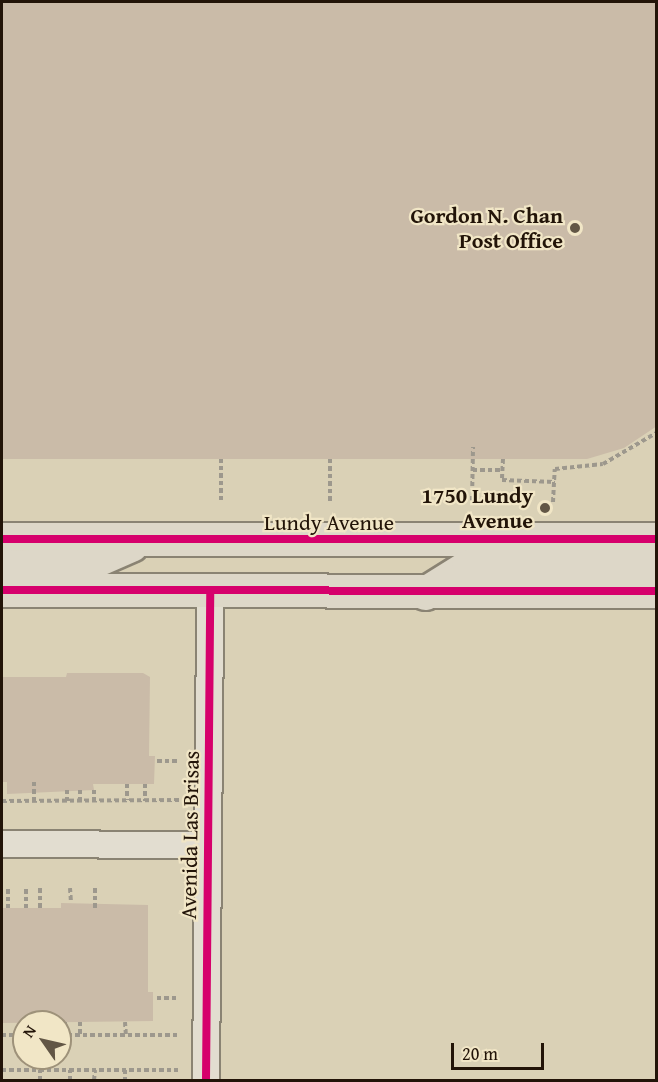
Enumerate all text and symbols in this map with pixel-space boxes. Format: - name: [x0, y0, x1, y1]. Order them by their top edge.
- place label: Gordon N. Chan Post Office: [410, 202, 563, 254]
- marker: Gordon N. Chan Post Office: [568, 221, 582, 235]
- place label: 1750 Lundy Avenue: [422, 482, 533, 534]
- marker: 1750 Lundy Avenue: [538, 501, 552, 515]
- street label: Lundy Avenue: [264, 510, 394, 536]
- street label: Avenida Las Brisas: [175, 750, 205, 920]
- north arrow: [12, 1010, 72, 1070]
- text: N: [16, 1020, 42, 1042]
- scale bar: [454, 1031, 547, 1069]
- text: 20 m: [462, 1040, 498, 1067]

